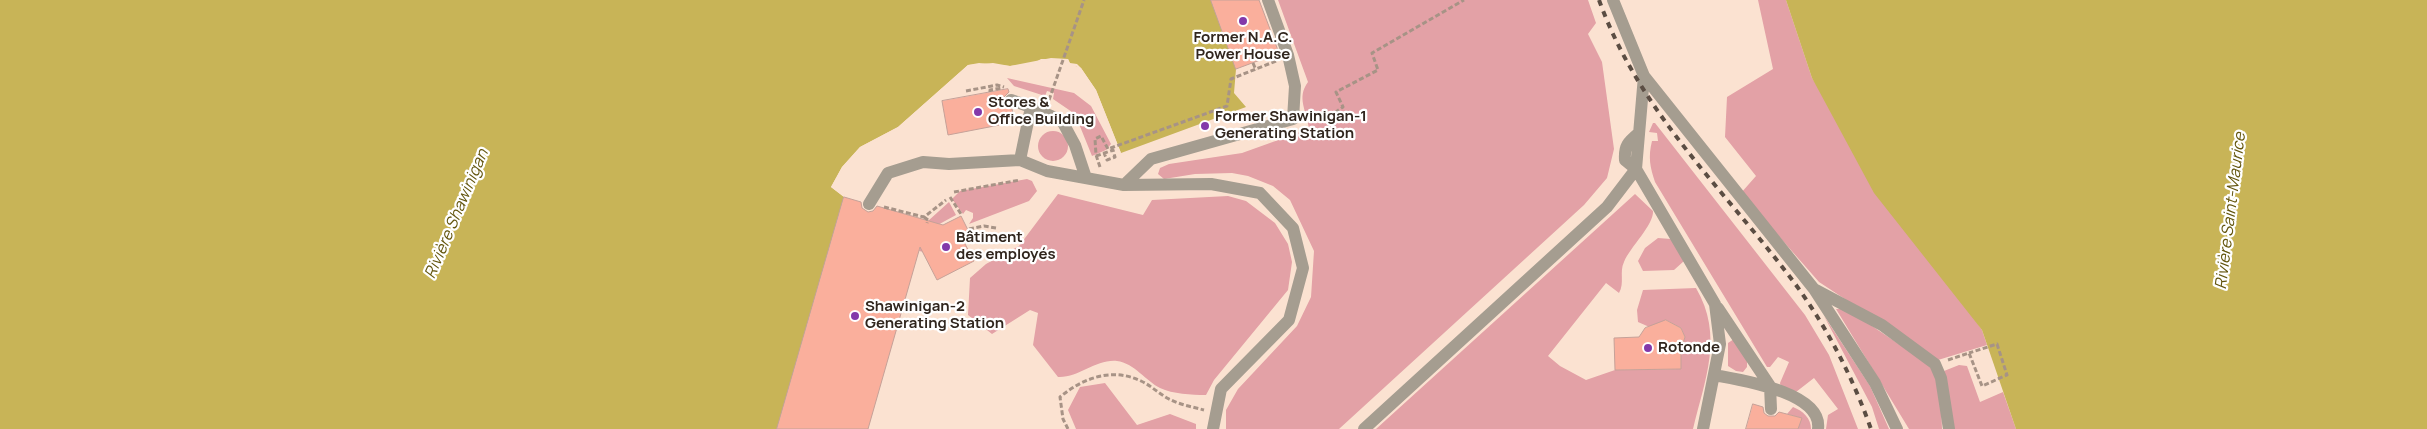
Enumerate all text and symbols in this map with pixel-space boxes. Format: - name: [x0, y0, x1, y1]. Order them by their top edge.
- marker: Former N.A.C. Power House: [1237, 15, 1249, 27]
- place label: Former N.A.C. Power House: [1193, 29, 1293, 64]
- place label: Stores & Office Building: [988, 94, 1094, 129]
- marker: Stores & Office Building: [972, 106, 984, 118]
- place label: Former Shawinigan-1 Generating Station: [1215, 108, 1367, 143]
- marker: Former Shawinigan-1 Generating Station: [1199, 120, 1211, 132]
- water label: Rivière Saint-Maurice: [2212, 132, 2250, 290]
- water label: Rivière Shawinigan: [421, 147, 493, 281]
- place label: Bâtiment des employés: [956, 229, 1056, 264]
- marker: Bâtiment des employés: [940, 241, 952, 253]
- place label: Shawinigan-2 Generating Station: [865, 298, 1004, 333]
- marker: Shawinigan-2 Generating Station: [849, 310, 861, 322]
- place label: Rotonde: [1658, 339, 1720, 357]
- marker: Rotonde: [1642, 342, 1654, 354]

